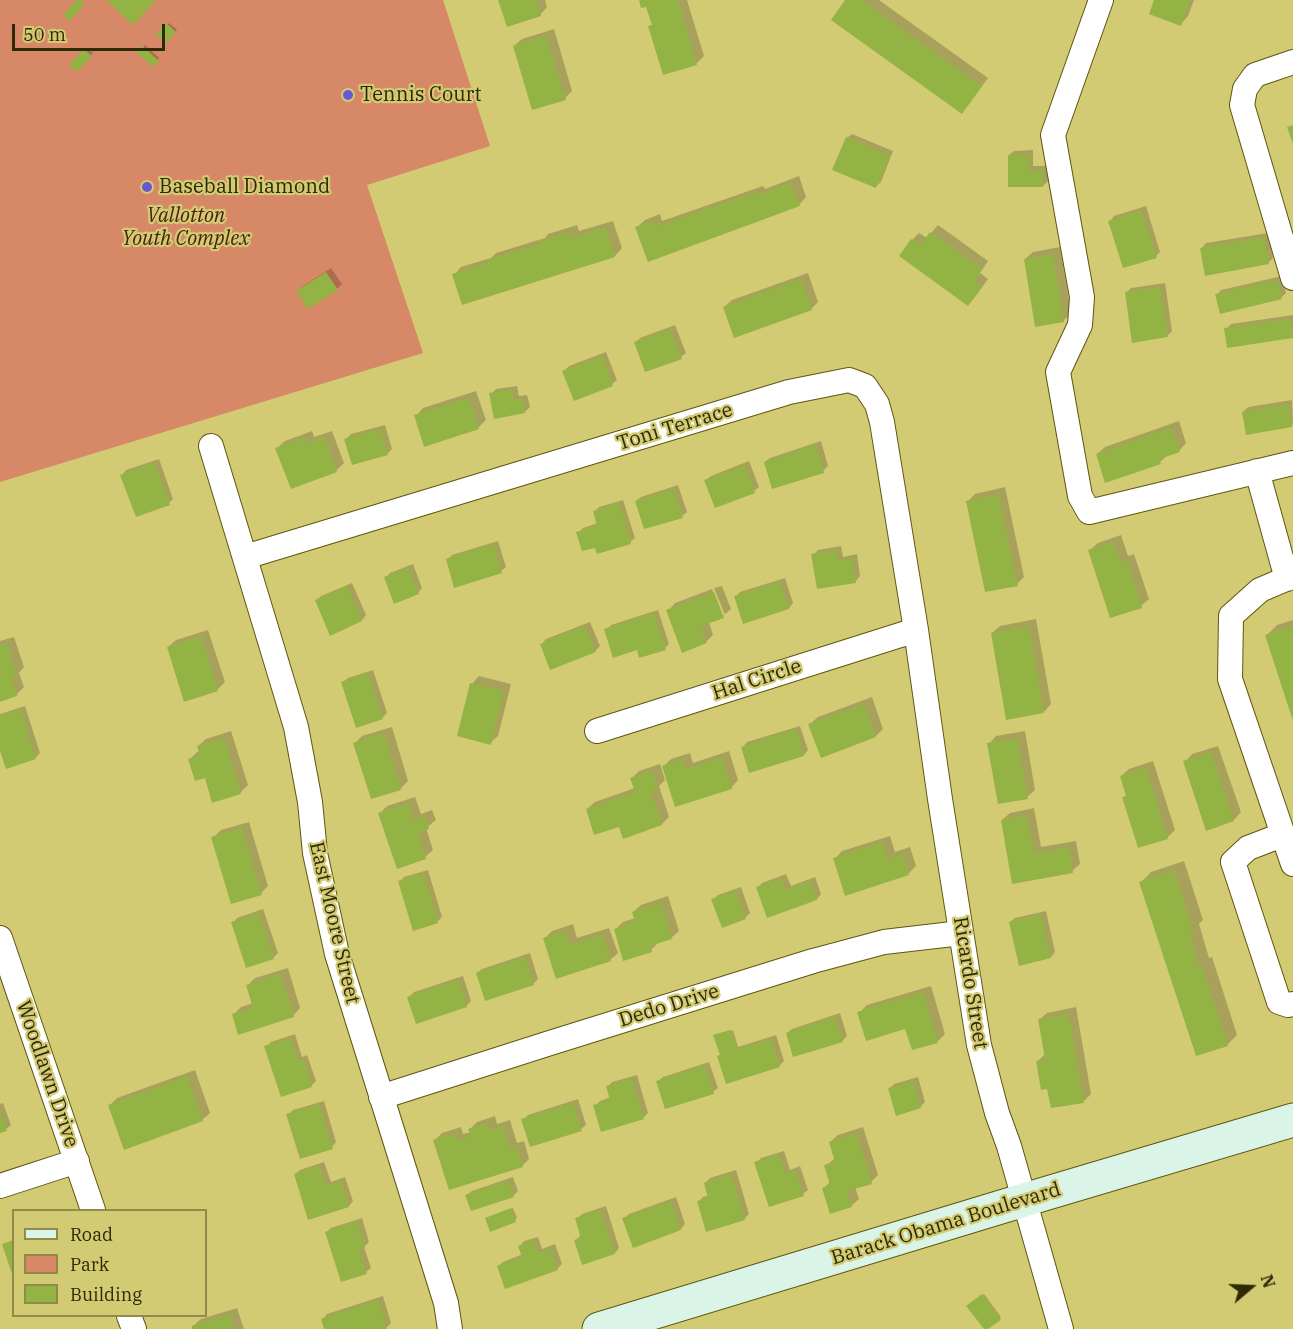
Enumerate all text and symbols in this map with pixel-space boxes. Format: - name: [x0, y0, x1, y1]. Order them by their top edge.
- scale bar: [15, 12, 168, 50]
- text: 50 m: [23, 23, 66, 46]
- place label: Tennis Court: [360, 83, 482, 107]
- marker: Tennis Court: [341, 88, 355, 102]
- place label: Baseball Diamond: [159, 175, 330, 199]
- marker: Baseball Diamond: [140, 180, 154, 194]
- park label: Vallotton Youth Complex: [122, 204, 250, 251]
- street label: Toni Terrace: [614, 398, 736, 456]
- street label: Hal Circle: [709, 654, 805, 706]
- street label: East Moore Street: [304, 840, 364, 1006]
- street label: Ricardo Street: [948, 915, 992, 1051]
- street label: Dedo Drive: [616, 979, 722, 1033]
- street label: Woodlawn Drive: [11, 997, 83, 1151]
- street label: Barack Obama Boulevard: [828, 1178, 1064, 1270]
- legend: [12, 1209, 207, 1317]
- text: Road: [70, 1223, 113, 1246]
- text: Park: [70, 1253, 109, 1276]
- north arrow: [1221, 1257, 1281, 1317]
- text: N: [1257, 1272, 1280, 1290]
- text: Building: [70, 1283, 142, 1306]

